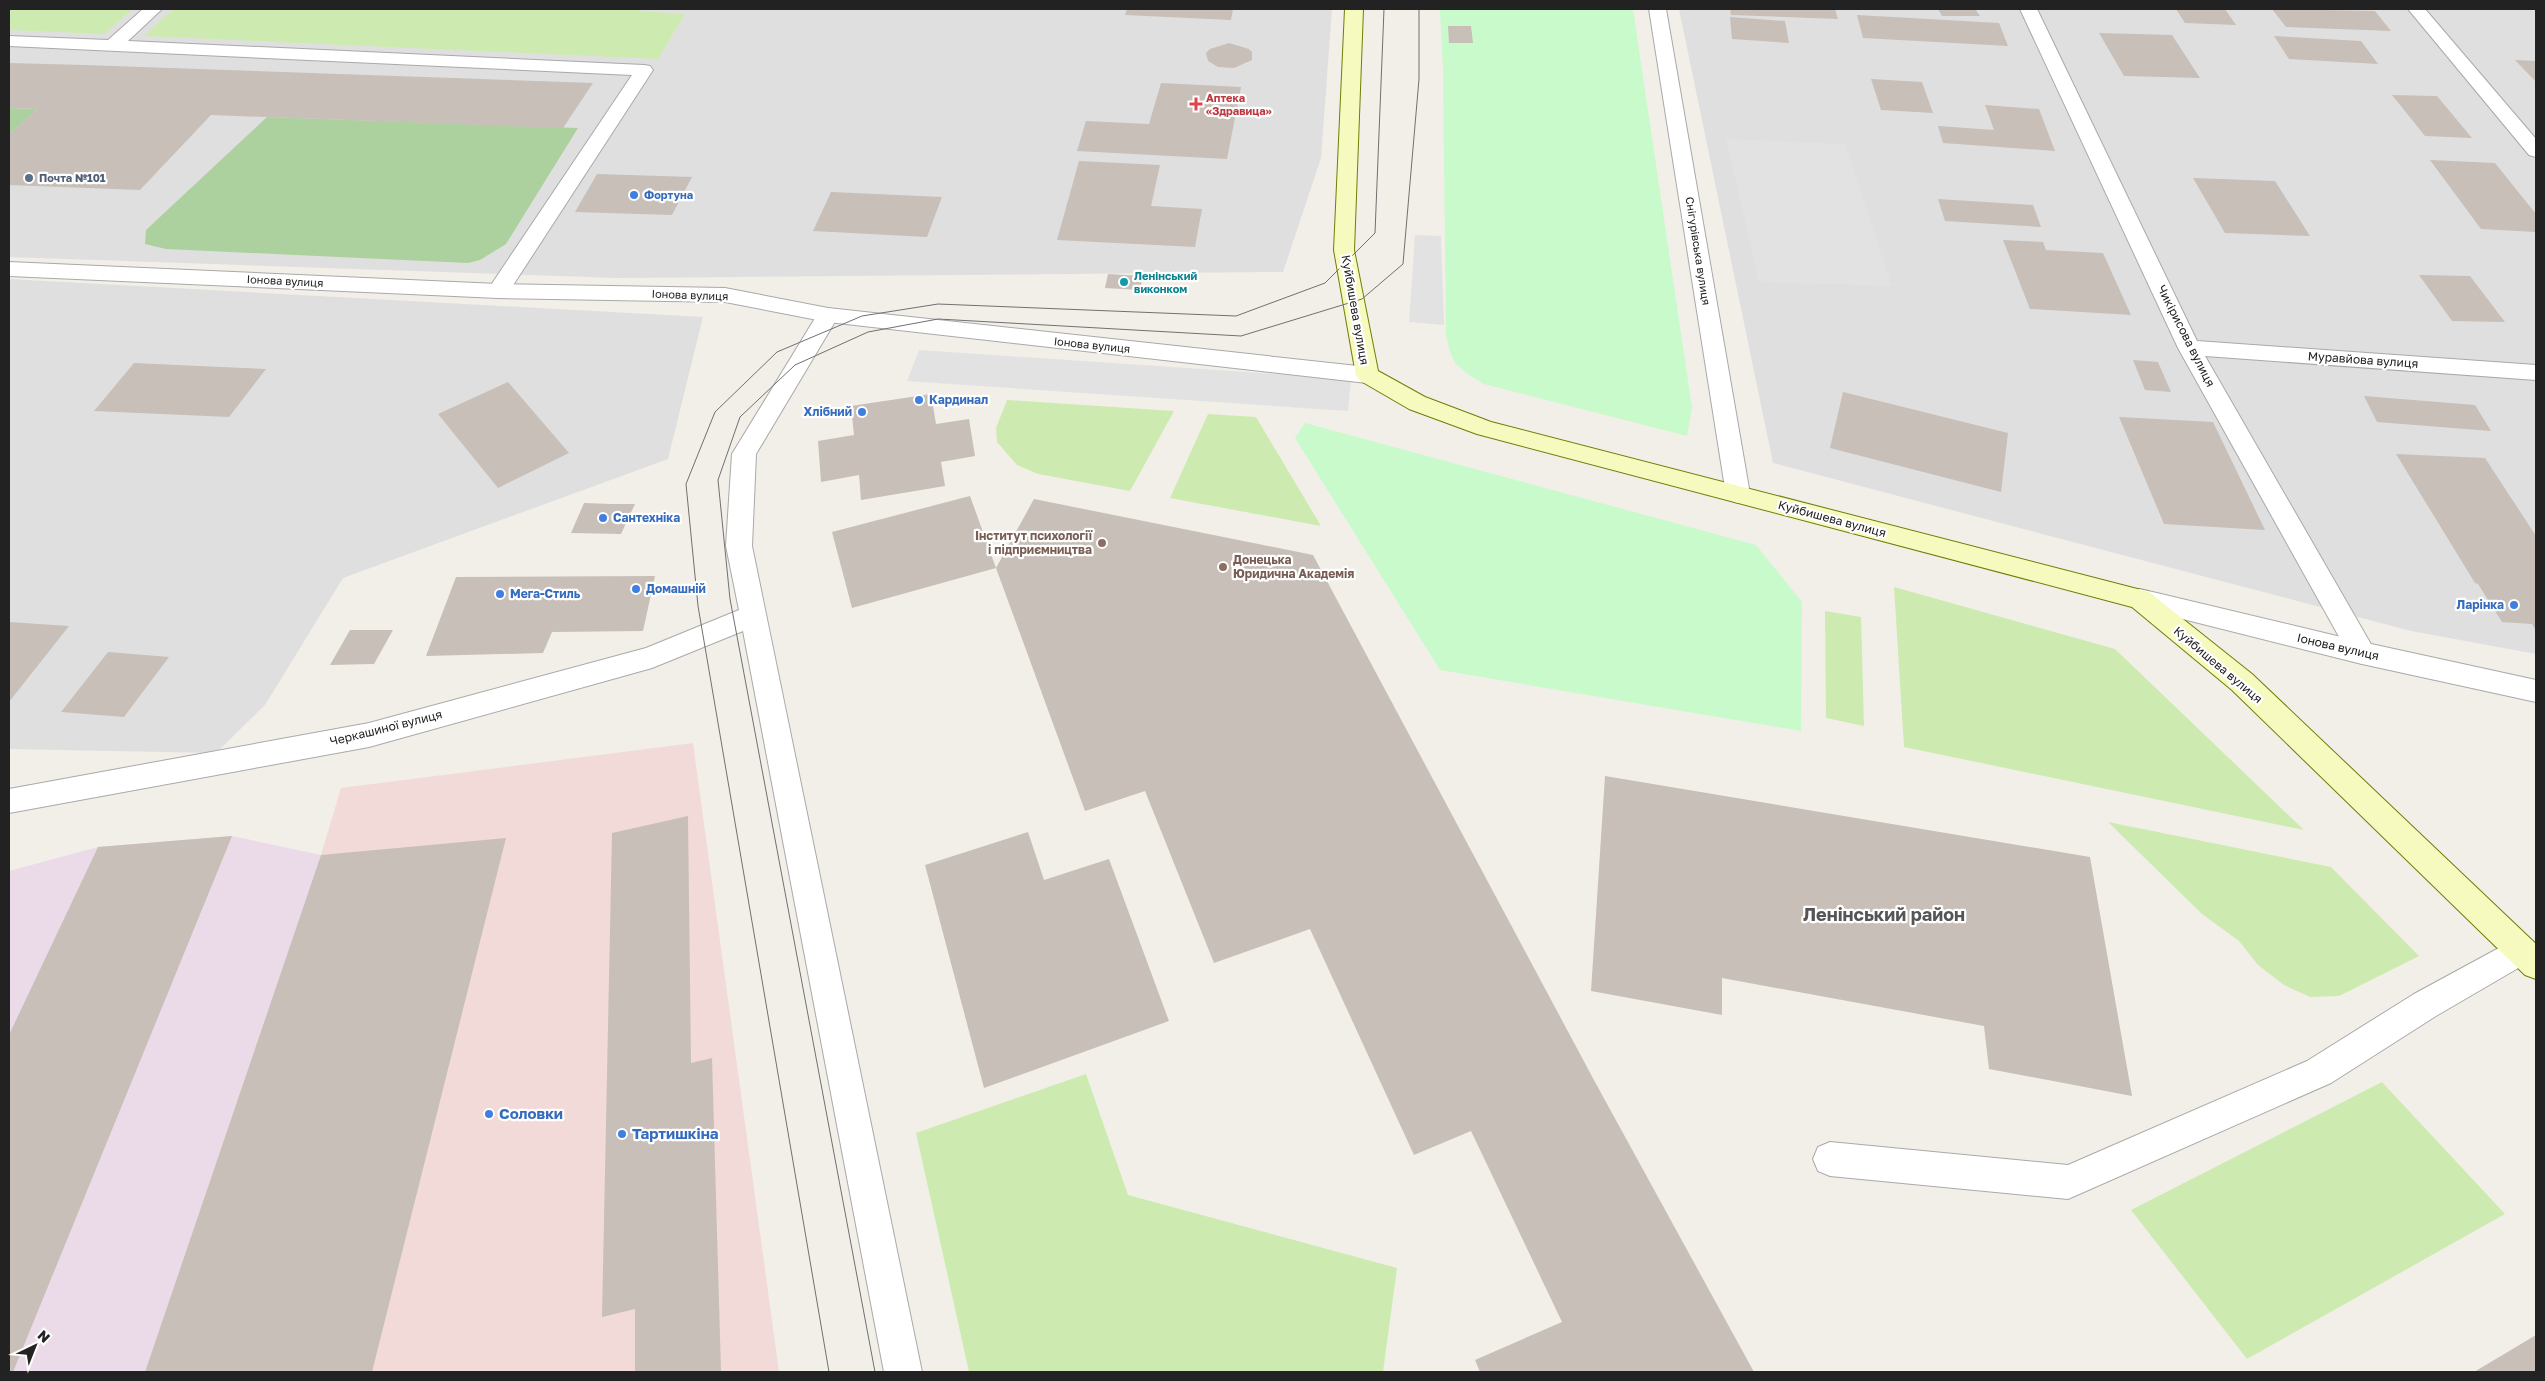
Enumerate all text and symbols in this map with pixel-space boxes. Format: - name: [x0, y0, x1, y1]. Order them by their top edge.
- place label: Аптека «Здравица»: [1206, 91, 1272, 117]
- marker: Аптека «Здравица»: [1190, 98, 1202, 110]
- place label: Почта №101: [39, 171, 106, 184]
- marker: Почта №101: [23, 172, 35, 184]
- place label: Фортуна: [644, 188, 693, 201]
- marker: Фортуна: [628, 189, 640, 201]
- street label: Снігурівська вулиця: [1683, 196, 1713, 306]
- street label: Куйбишева вулиця: [1338, 254, 1373, 366]
- place label: Ленінський виконком: [1134, 269, 1197, 295]
- street label: Іонова вулиця: [246, 272, 324, 289]
- marker: Ленінський виконком: [1118, 276, 1130, 288]
- street label: Чикірисова вулиця: [2154, 282, 2219, 389]
- street label: Іонова вулиця: [651, 287, 729, 302]
- street label: Іонова вулиця: [1053, 334, 1131, 355]
- street label: Муравйова вулиця: [2307, 348, 2419, 371]
- place label: Кардинал: [929, 392, 988, 407]
- marker: Кардинал: [913, 394, 925, 406]
- place label: Хлібний: [803, 404, 852, 419]
- marker: Хлібний: [856, 406, 868, 418]
- street label: Куйбишева вулиця: [1776, 497, 1888, 540]
- place label: Сантехніка: [613, 510, 680, 525]
- marker: Сантехніка: [597, 512, 609, 524]
- place label: Інститут психології і підприємництва: [975, 528, 1093, 557]
- marker: Інститут психології і підприємництва: [1096, 537, 1108, 549]
- place label: Донецька Юридична Академія: [1233, 552, 1354, 581]
- marker: Донецька Юридична Академія: [1217, 561, 1229, 573]
- place label: Домашній: [646, 581, 706, 596]
- marker: Домашній: [630, 583, 642, 595]
- place label: Мега-Стиль: [510, 586, 581, 601]
- marker: Мега-Стиль: [494, 588, 506, 600]
- place label: Ларінка: [2457, 597, 2504, 612]
- marker: Ларінка: [2508, 599, 2520, 611]
- street label: Куйбишева вулиця: [2171, 623, 2266, 706]
- street label: Іонова вулиця: [2296, 630, 2381, 663]
- street label: Черкашиної вулиця: [328, 706, 444, 749]
- district label: Ленінський район: [1803, 903, 1965, 925]
- place label: Соловки: [499, 1104, 563, 1122]
- marker: Соловки: [483, 1108, 495, 1120]
- place label: Тартишкіна: [632, 1124, 719, 1142]
- marker: Тартишкіна: [616, 1128, 628, 1140]
- north arrow: [10, 1321, 60, 1371]
- text: N: [35, 1326, 54, 1346]

